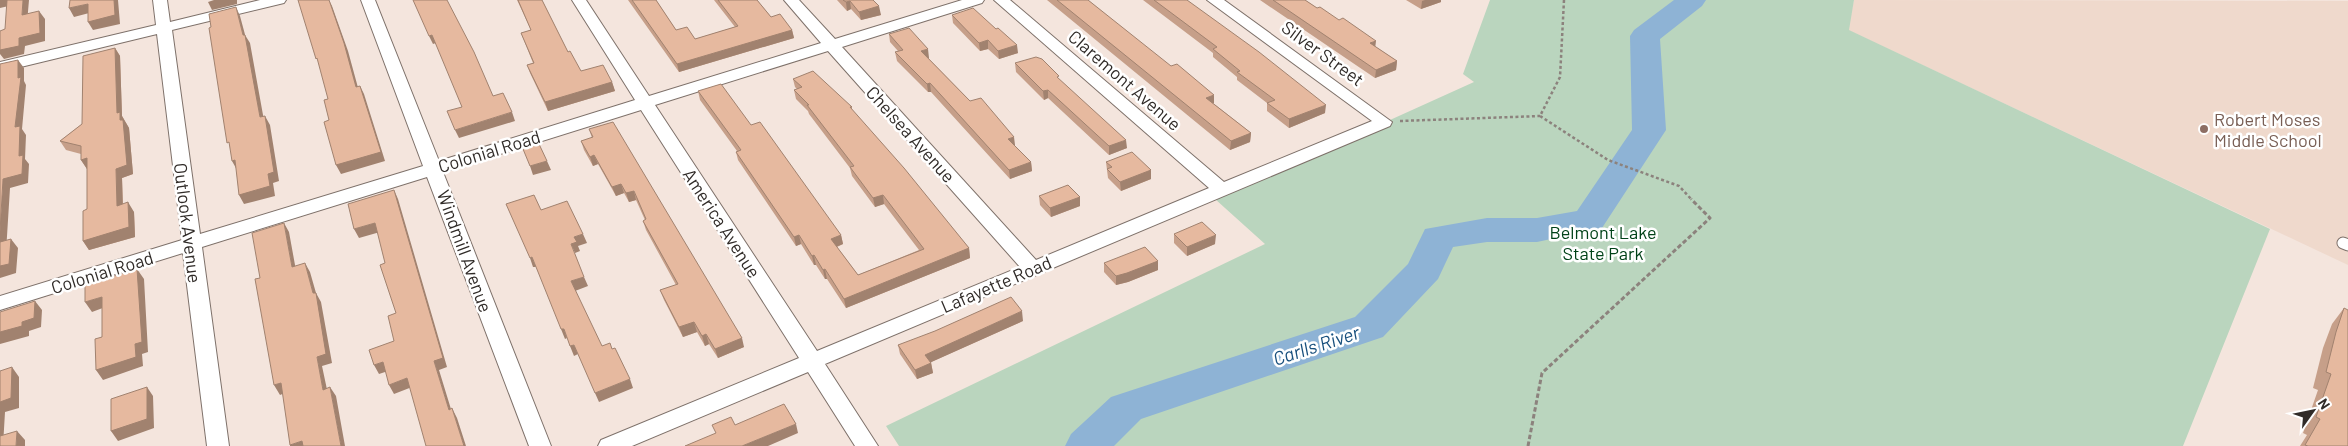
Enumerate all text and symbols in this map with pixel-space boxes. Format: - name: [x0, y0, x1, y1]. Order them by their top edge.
- street label: Silver Street: [1278, 16, 1368, 90]
- street label: Claremont Avenue: [1064, 25, 1186, 135]
- street label: Chelsea Avenue: [862, 81, 960, 187]
- place label: Robert Moses Middle School: [2214, 108, 2322, 151]
- marker: Robert Moses Middle School: [2198, 123, 2210, 135]
- street label: Colonial Road: [435, 125, 543, 177]
- street label: Outlook Avenue: [170, 162, 206, 284]
- street label: America Avenue: [679, 164, 765, 282]
- street label: Windmill Avenue: [433, 187, 497, 315]
- park label: Belmont Lake State Park: [1549, 221, 1657, 264]
- street label: Colonial Road: [48, 246, 156, 298]
- street label: Lafayette Road: [937, 251, 1055, 317]
- water label: Carlls River: [1270, 320, 1363, 370]
- north arrow: [2288, 386, 2338, 436]
- text: N: [2315, 395, 2334, 412]

